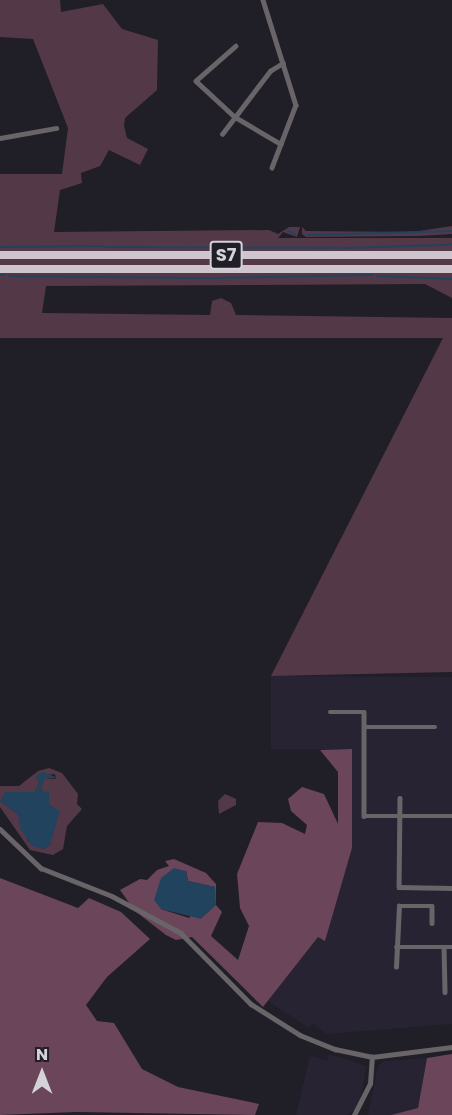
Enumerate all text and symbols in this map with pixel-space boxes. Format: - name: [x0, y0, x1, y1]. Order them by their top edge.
- road number: S7: [210, 240, 242, 270]
- north arrow: [12, 1043, 72, 1103]
- text: N: [36, 1043, 48, 1066]

